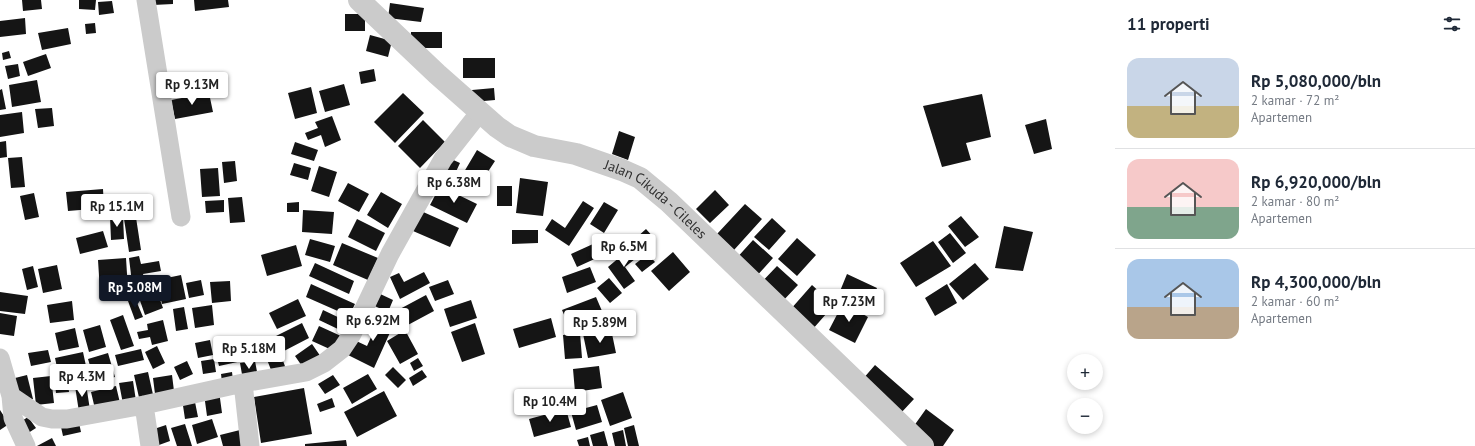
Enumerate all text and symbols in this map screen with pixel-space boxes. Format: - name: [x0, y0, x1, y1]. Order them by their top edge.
- text: 11 properti: [1127, 13, 1210, 35]
- icon: filters: [1441, 13, 1463, 35]
- text: Rp 5,080,000/bln: [1251, 70, 1381, 92]
- pin: Rp 9.13M: [151, 72, 233, 106]
- icon: home: [1159, 74, 1207, 122]
- text: Rp 9.13M: [165, 76, 219, 93]
- text: 2 kamar · 72 m²: [1251, 92, 1339, 109]
- text: Apartemen: [1251, 109, 1312, 126]
- street label: Jalan Cikuda - Cileles: [601, 155, 711, 243]
- pin: Rp 6.38M: [413, 170, 495, 204]
- text: Rp 6,920,000/bln: [1251, 171, 1381, 193]
- text: Rp 6.38M: [427, 174, 481, 191]
- icon: home: [1159, 175, 1207, 223]
- text: 2 kamar · 80 m²: [1251, 193, 1339, 210]
- pin: Rp 15.1M: [76, 194, 158, 228]
- text: Rp 15.1M: [90, 198, 144, 215]
- text: Apartemen: [1251, 210, 1312, 227]
- pin: Rp 6.5M: [587, 234, 661, 268]
- text: Rp 6.5M: [601, 238, 647, 255]
- text: Rp 4,300,000/bln: [1251, 271, 1381, 293]
- pin: Rp 5.08M: [94, 275, 176, 309]
- icon: home: [1159, 275, 1207, 323]
- text: Rp 5.08M: [108, 279, 162, 296]
- pin: Rp 7.23M: [808, 289, 890, 323]
- text: Rp 7.23M: [823, 293, 875, 310]
- text: 2 kamar · 60 m²: [1251, 293, 1339, 310]
- pin: Rp 6.92M: [332, 308, 414, 342]
- pin: Rp 5.89M: [559, 310, 641, 344]
- text: Apartemen: [1251, 310, 1312, 327]
- text: Rp 6.92M: [346, 312, 400, 329]
- text: Rp 5.89M: [573, 314, 627, 331]
- pin: Rp 5.18M: [208, 336, 290, 370]
- text: Rp 5.18M: [222, 340, 276, 357]
- map controls: [1067, 354, 1103, 434]
- button: +: [1067, 354, 1103, 390]
- pin: Rp 4.3M: [45, 364, 119, 398]
- text: Rp 4.3M: [59, 368, 105, 385]
- pin: Rp 10.4M: [509, 389, 591, 423]
- text: Rp 10.4M: [523, 393, 577, 410]
- button: −: [1067, 398, 1103, 434]

